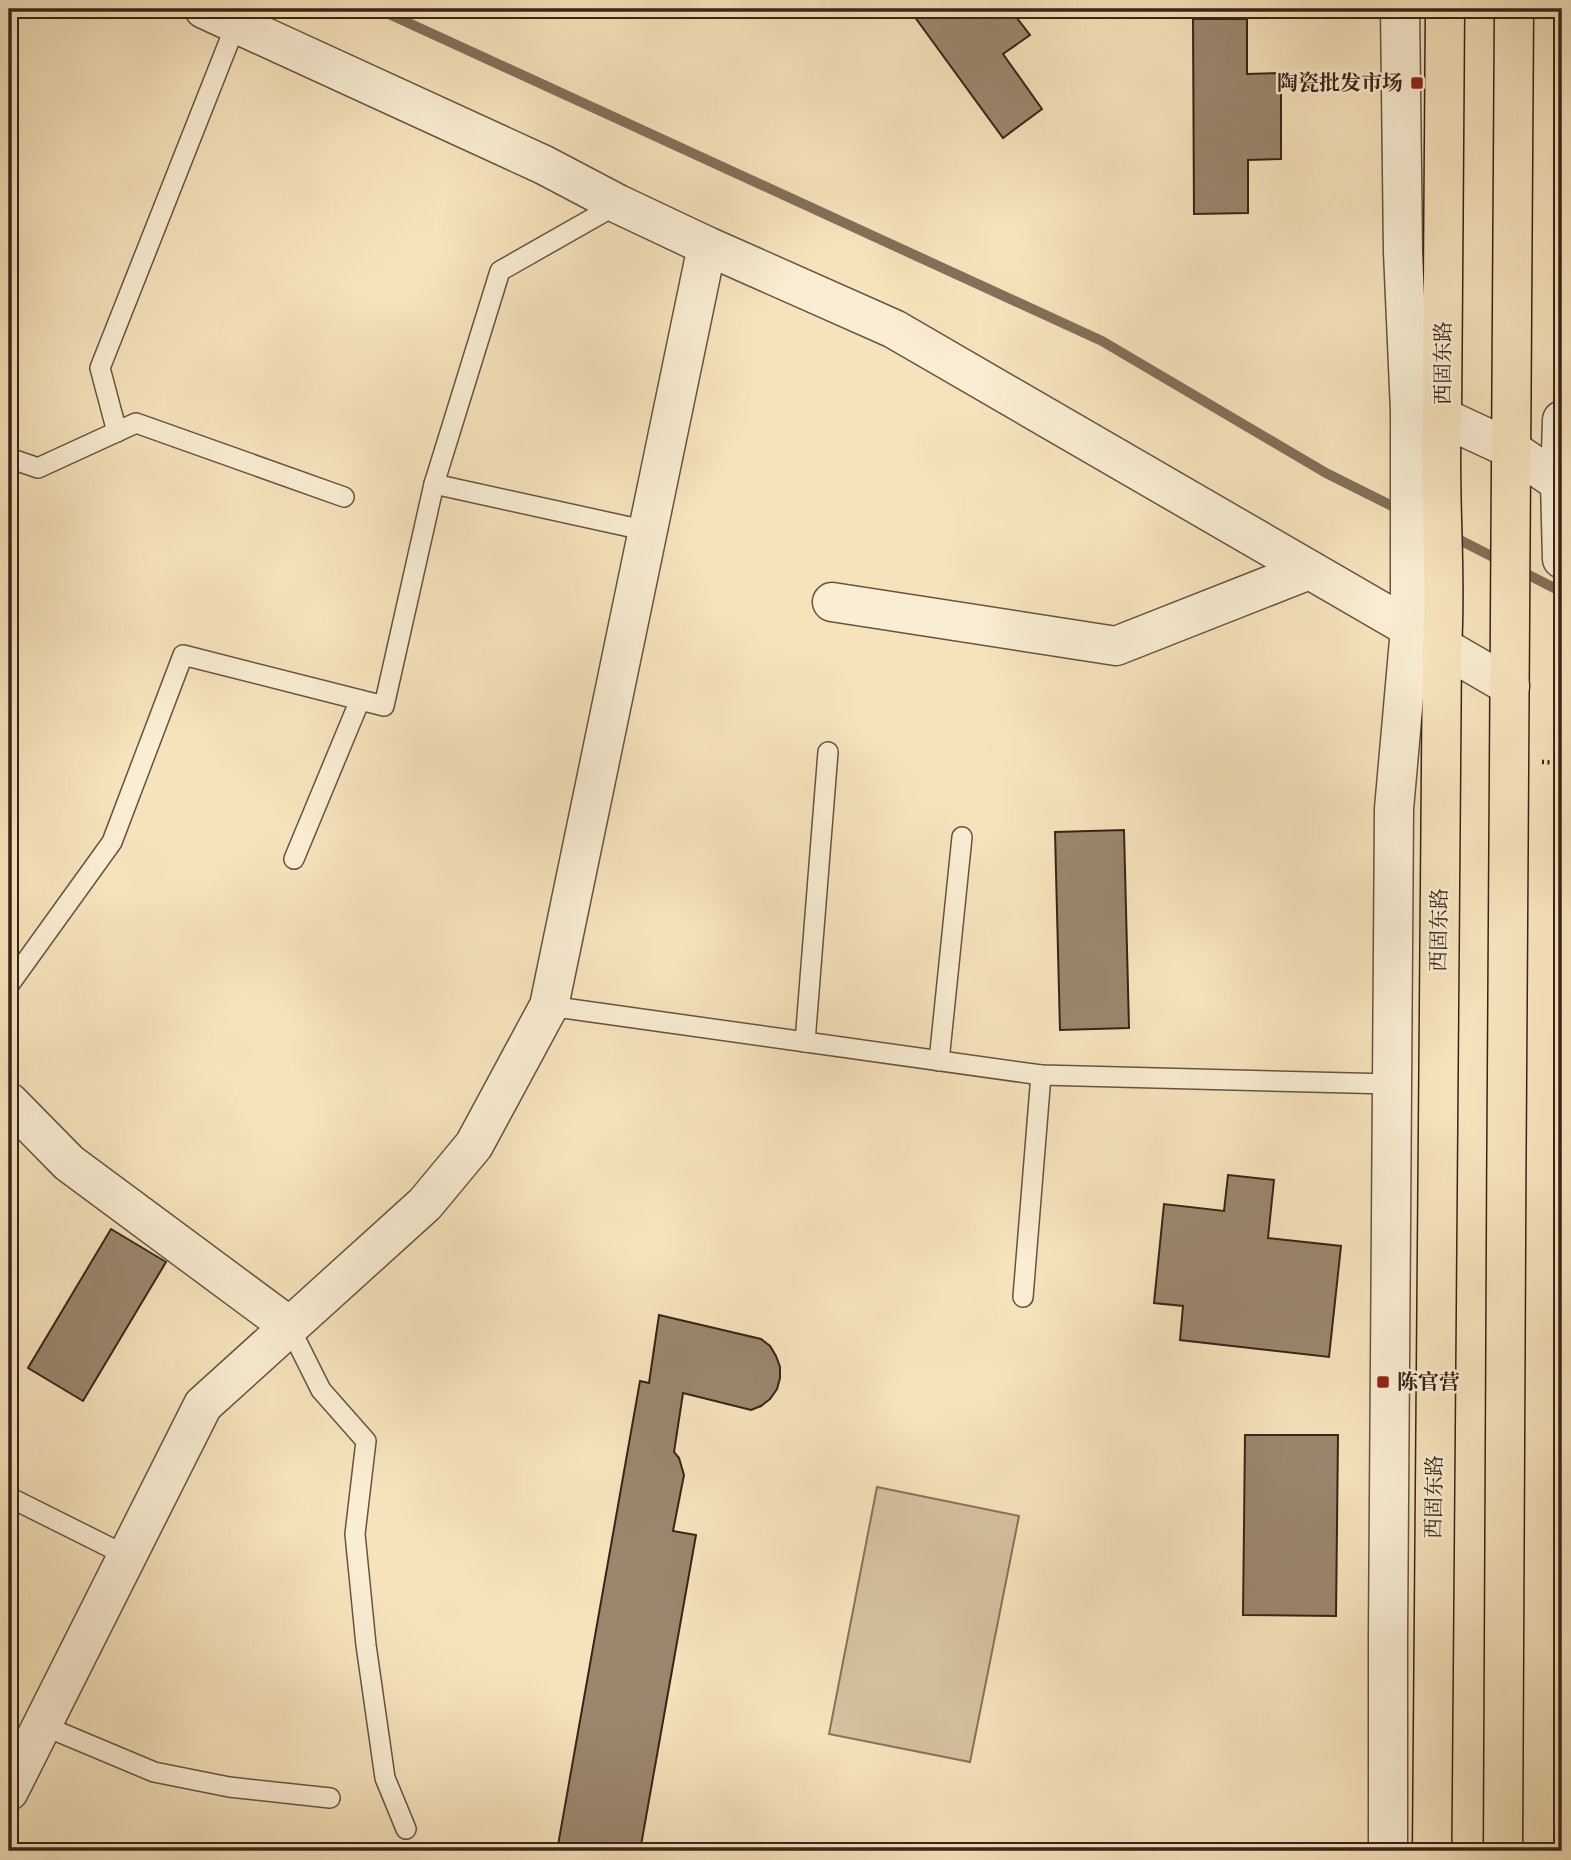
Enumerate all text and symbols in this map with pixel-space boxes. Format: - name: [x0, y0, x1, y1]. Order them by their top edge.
- place label: 陶瓷批发市场: [1277, 69, 1403, 97]
- marker: 陶瓷批发市场: [1409, 75, 1425, 91]
- street label: 西固东路: [1429, 321, 1457, 405]
- street label: 西固东路: [1424, 888, 1454, 972]
- place label: 陈官营: [1397, 1368, 1460, 1396]
- marker: 陈官营: [1375, 1374, 1391, 1390]
- street label: 西固东路: [1419, 1455, 1449, 1539]

